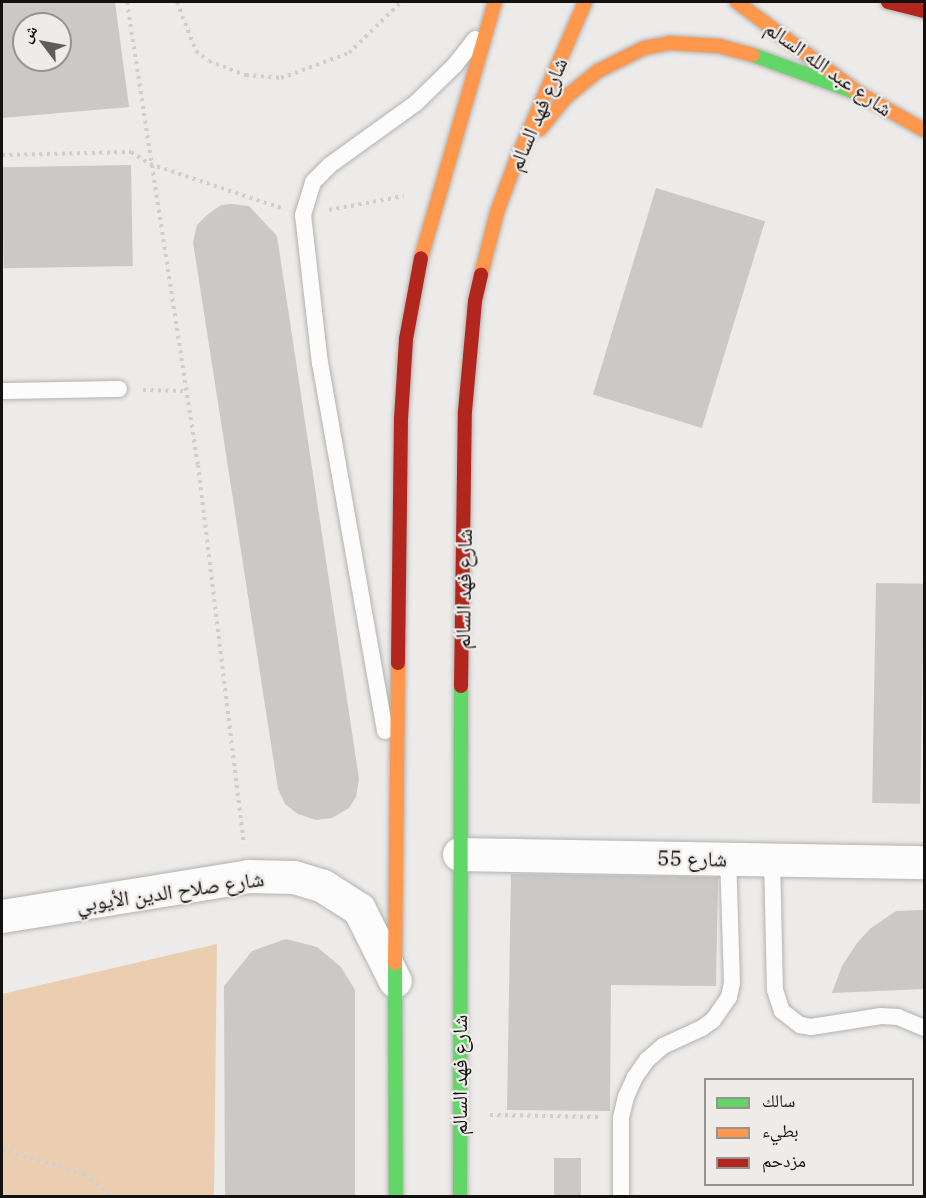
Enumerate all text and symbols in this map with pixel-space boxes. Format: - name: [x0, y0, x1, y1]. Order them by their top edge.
- north arrow: [12, 12, 72, 72]
- street label: شارع عبد الله السالم: [761, 15, 897, 121]
- text: ش: [15, 21, 41, 46]
- street label: شارع فهد السالم: [502, 54, 572, 174]
- street label: شارع فهد السالم: [449, 528, 477, 650]
- street label: شارع 55: [657, 845, 727, 871]
- street label: شارع صلاح الدين الأيوبي: [75, 865, 265, 917]
- street label: شارع فهد السالم: [446, 1015, 472, 1135]
- legend: [704, 1078, 914, 1186]
- text: سالك: [762, 1089, 795, 1112]
- text: بطيء: [762, 1119, 799, 1142]
- text: مزدحم: [762, 1149, 806, 1172]

